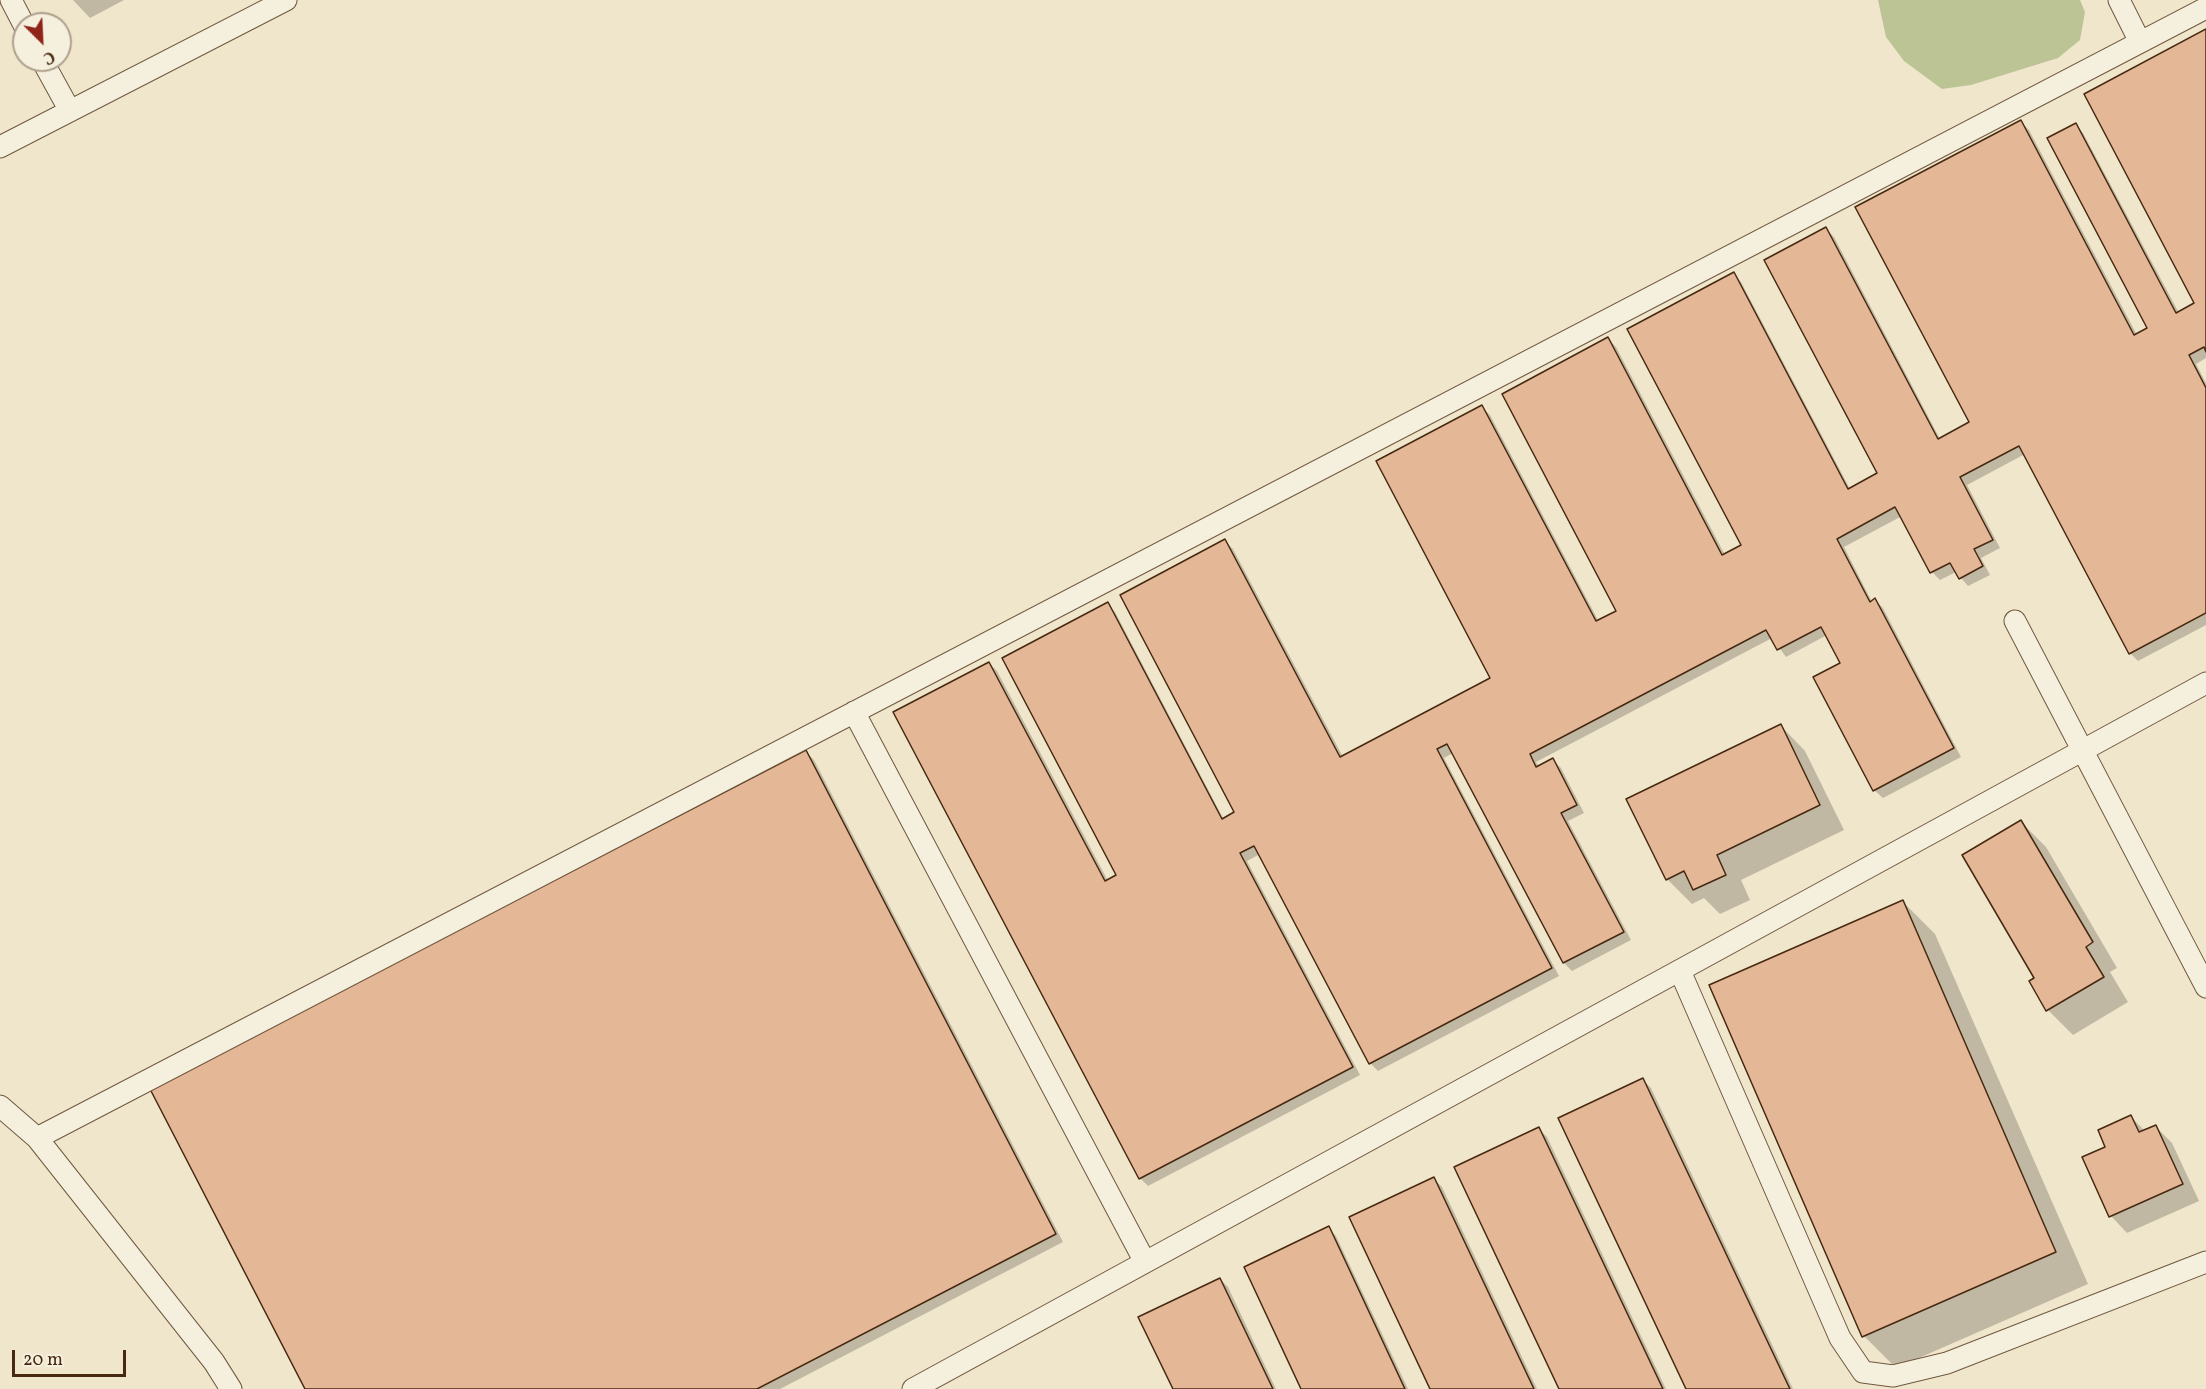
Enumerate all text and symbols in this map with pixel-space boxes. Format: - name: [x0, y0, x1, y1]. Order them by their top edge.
- north arrow: [12, 12, 72, 72]
- text: С: [39, 44, 58, 69]
- scale bar: [15, 1338, 129, 1376]
- text: 20 m: [23, 1348, 63, 1373]

